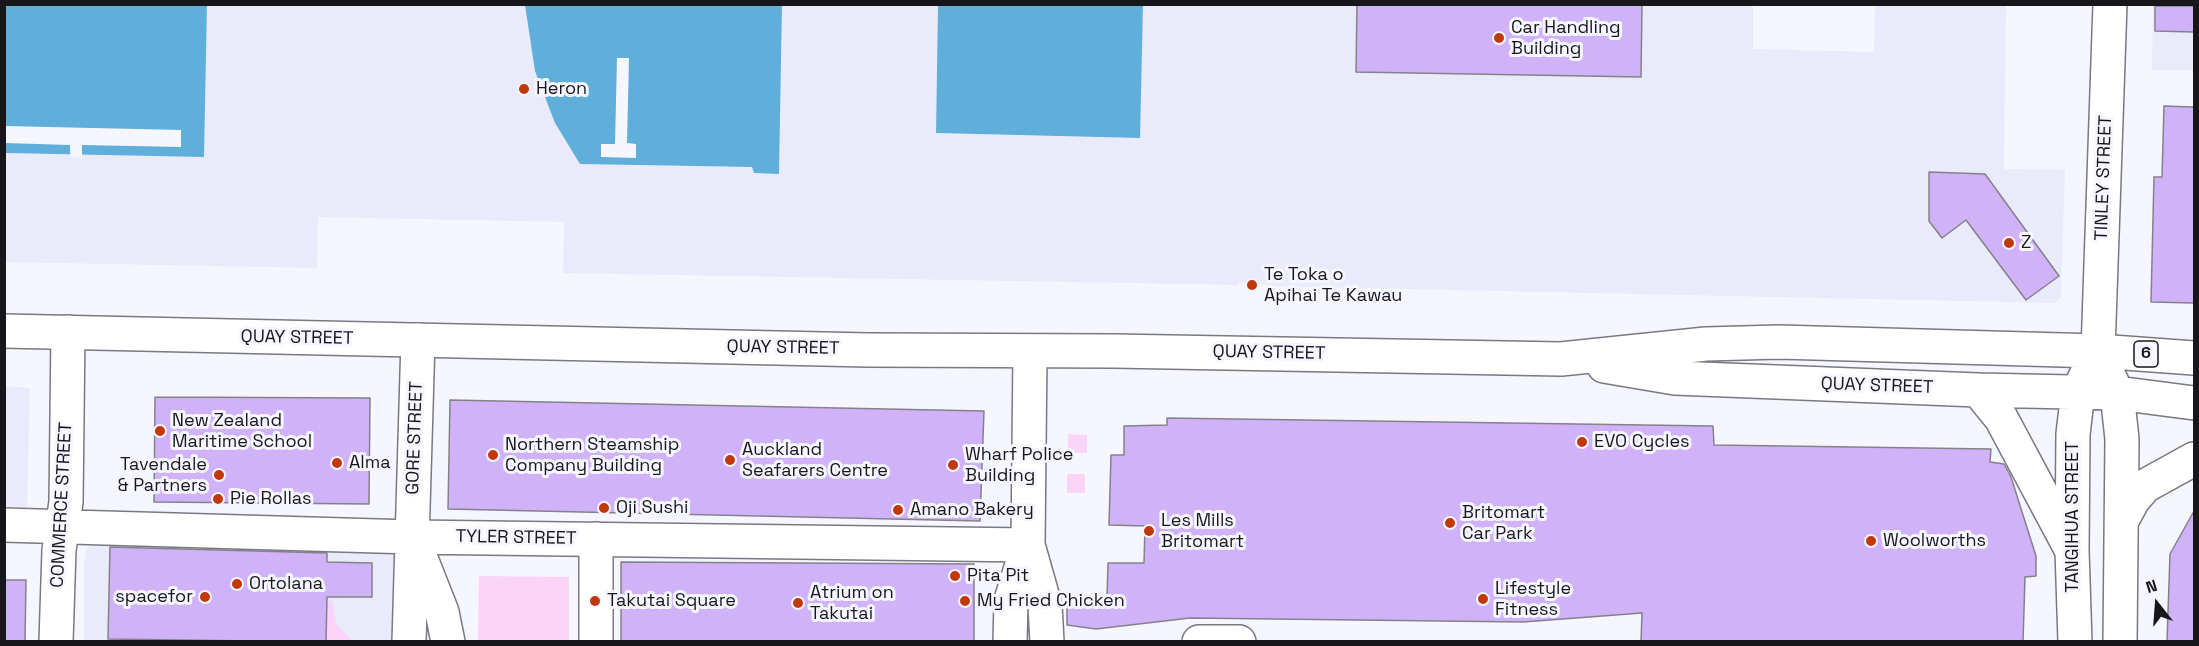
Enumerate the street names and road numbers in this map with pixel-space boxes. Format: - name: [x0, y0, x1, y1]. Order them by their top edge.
- street label: TINLEY STREET: [2091, 115, 2117, 241]
- street label: QUAY STREET: [240, 326, 354, 350]
- street label: QUAY STREET: [726, 336, 840, 360]
- street label: QUAY STREET: [1212, 341, 1326, 365]
- road number: 6: [2134, 341, 2158, 367]
- street label: QUAY STREET: [1820, 373, 1934, 399]
- street label: GORE STREET: [402, 381, 428, 495]
- street label: COMMERCE STREET: [47, 422, 77, 588]
- street label: TANGIHUA STREET: [2062, 441, 2084, 593]
- street label: TYLER STREET: [455, 526, 577, 550]

